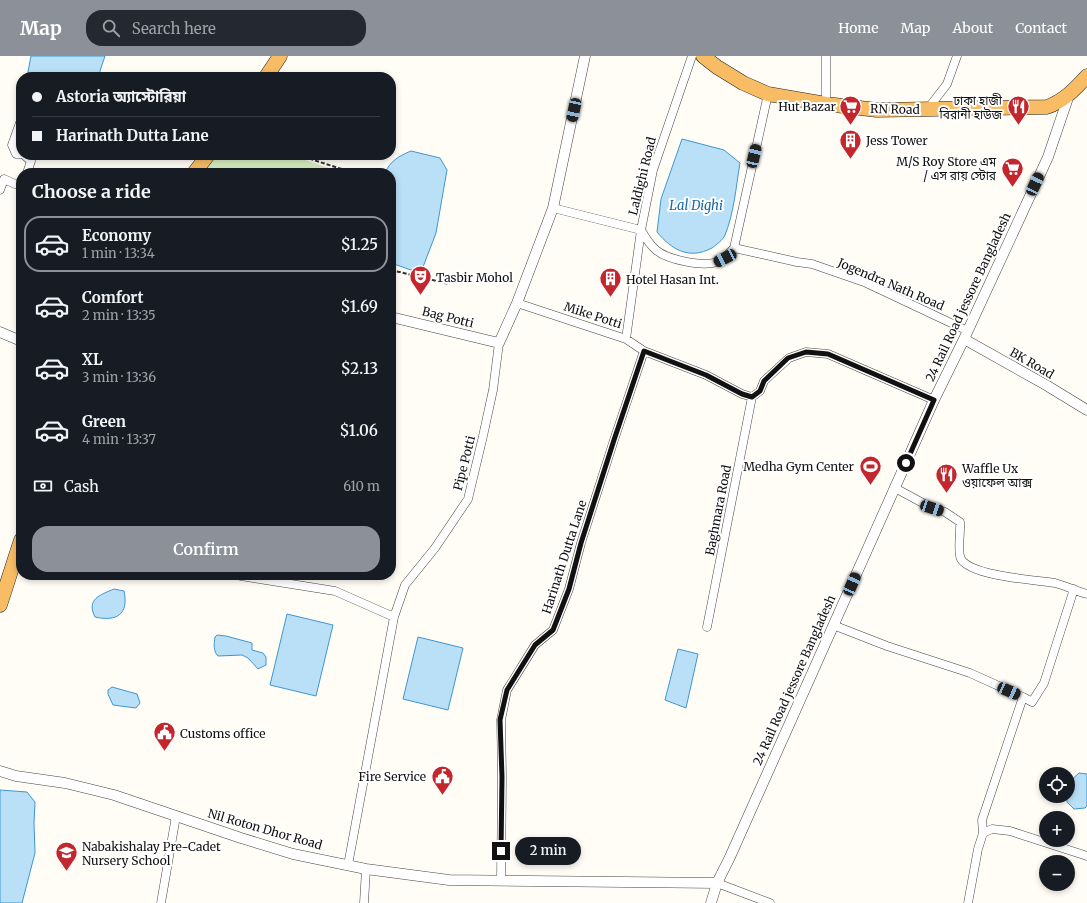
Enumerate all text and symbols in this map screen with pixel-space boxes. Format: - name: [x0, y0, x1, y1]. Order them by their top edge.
- search box: [86, 10, 366, 46]
- text: Map: [20, 16, 62, 40]
- icon: search: [100, 17, 122, 39]
- text: Search here: [132, 19, 216, 38]
- text: Home: [838, 19, 879, 37]
- text: Map: [901, 19, 930, 37]
- text: About: [952, 19, 993, 37]
- text: Contact: [1015, 19, 1067, 37]
- text: Astoria অ্যাস্টোরিয়া: [56, 87, 186, 106]
- supermarket icon: Hut Bazar: [838, 93, 864, 126]
- place label: ঢাকা হাজী বিরানী হাউজ: [939, 93, 1003, 122]
- restaurant icon: ঢাকা হাজী বিরানী হাউজ: [1005, 94, 1031, 127]
- car: [566, 97, 582, 123]
- place label: Hut Bazar: [778, 99, 837, 114]
- street label: RN Road: [870, 101, 920, 117]
- text: Harinath Dutta Lane: [56, 126, 209, 145]
- building icon: Jess Tower: [838, 127, 864, 160]
- place label: Jess Tower: [865, 133, 928, 148]
- street label: Laldighi Road: [625, 135, 659, 217]
- car: [745, 143, 763, 169]
- place label: M/S Roy Store এম / এস রায় স্টোর: [896, 154, 997, 183]
- supermarket icon: M/S Roy Store এম / এস রায় স্টোর: [999, 155, 1025, 188]
- car: [1024, 171, 1046, 197]
- text: Choose a ride: [32, 180, 151, 203]
- water label: Lal Dighi: [669, 197, 723, 214]
- street label: 24 Rail Road jessore Bangladesh: [922, 210, 1014, 384]
- icon: car: [34, 226, 70, 262]
- text: Economy: [82, 226, 151, 245]
- text: $1.25: [341, 235, 378, 254]
- text: 1 min · 13:34: [82, 245, 155, 262]
- car: [712, 247, 738, 269]
- street label: Jogendra Nath Road: [835, 254, 947, 313]
- theatre icon: Tasbir Mohol: [408, 264, 434, 297]
- building icon: Hotel Hasan Int.: [597, 266, 623, 299]
- place label: Tasbir Mohol: [436, 270, 513, 285]
- place label: Hotel Hasan Int.: [626, 272, 719, 287]
- icon: car: [34, 288, 70, 324]
- text: Comfort: [82, 288, 143, 307]
- text: $1.69: [340, 297, 378, 316]
- street label: Mike Potti: [562, 299, 624, 331]
- street label: Bag Potti: [421, 303, 476, 331]
- text: 2 min · 13:35: [82, 307, 156, 324]
- street label: BK Road: [1007, 344, 1057, 382]
- icon: car: [34, 350, 70, 386]
- text: XL: [82, 350, 103, 369]
- text: $2.13: [341, 359, 378, 378]
- text: 3 min · 13:36: [82, 369, 156, 386]
- icon: car: [34, 412, 70, 448]
- text: Green: [82, 412, 126, 431]
- text: $1.06: [339, 421, 378, 440]
- text: 4 min · 13:37: [82, 431, 156, 448]
- street label: Pipe Potti: [450, 434, 478, 492]
- sports icon: Medha Gym Center: [857, 453, 883, 486]
- route start: [897, 454, 915, 472]
- place label: Medha Gym Center: [743, 459, 855, 474]
- place label: Waffle Ux ওয়াফেল আক্স: [961, 461, 1032, 490]
- restaurant icon: Waffle Ux ওয়াফেল আক্স: [934, 462, 960, 495]
- street label: Baghmara Road: [702, 463, 734, 557]
- icon: cash: [32, 475, 54, 497]
- text: Cash: [64, 477, 99, 496]
- text: 610 m: [343, 478, 380, 495]
- street label: Harinath Dutta Lane: [539, 498, 589, 616]
- car: [919, 499, 945, 517]
- button: Confirm: [32, 526, 380, 572]
- car: [842, 571, 862, 597]
- street label: 24 Rail Road jessore Bangladesh: [750, 593, 838, 767]
- car: [996, 681, 1022, 701]
- public building icon: Customs office: [151, 720, 177, 753]
- place label: Customs office: [180, 726, 266, 741]
- public building icon: Fire Service: [429, 763, 455, 796]
- map controls: [1039, 767, 1075, 891]
- button: locate: [1039, 767, 1075, 803]
- place label: Fire Service: [359, 769, 426, 784]
- street label: Nil Roton Dhor Road: [206, 805, 324, 853]
- button: +: [1039, 811, 1075, 847]
- callout: 2 min: [515, 837, 581, 865]
- place label: Nabakishalay Pre-Cadet Nursery School: [82, 839, 221, 868]
- school or university icon: Nabakishalay Pre-Cadet Nursery School: [53, 840, 79, 873]
- route end: [492, 842, 510, 860]
- text: 2 min: [530, 842, 566, 859]
- button: −: [1039, 855, 1075, 891]

